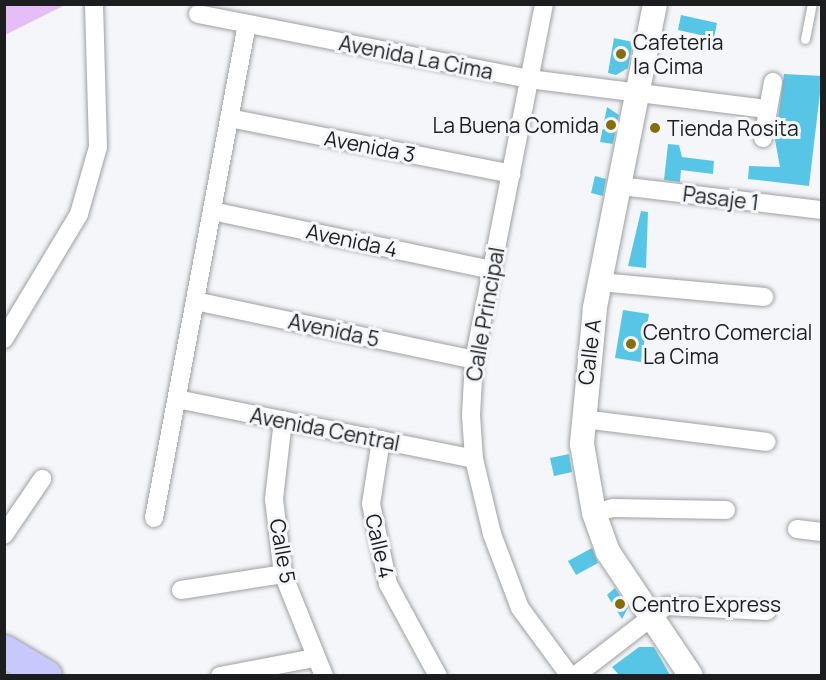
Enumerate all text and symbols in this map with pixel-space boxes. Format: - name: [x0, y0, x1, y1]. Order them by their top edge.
- place label: Cafeteria la Cima: [633, 29, 723, 79]
- street label: Avenida La Cima: [337, 30, 495, 84]
- marker: Cafeteria la Cima: [614, 47, 628, 61]
- place label: La Buena Comida: [433, 112, 599, 138]
- place label: Tienda Rosita: [667, 115, 799, 141]
- marker: La Buena Comida: [604, 118, 618, 132]
- marker: Tienda Rosita: [648, 121, 662, 135]
- street label: Avenida 3: [322, 125, 418, 167]
- street label: Pasaje 1: [682, 181, 760, 215]
- street label: Avenida 4: [304, 218, 400, 262]
- street label: Calle Principal: [461, 245, 509, 383]
- street label: Avenida 5: [286, 308, 382, 352]
- street label: Calle A: [572, 318, 606, 386]
- place label: Centro Comercial La Cima: [643, 319, 812, 369]
- marker: Centro Comercial La Cima: [624, 337, 638, 351]
- street label: Avenida Central: [248, 402, 402, 456]
- street label: Calle 4: [360, 511, 400, 581]
- street label: Calle 5: [265, 517, 301, 585]
- place label: Centro Express: [632, 591, 781, 617]
- marker: Centro Express: [613, 597, 627, 611]

